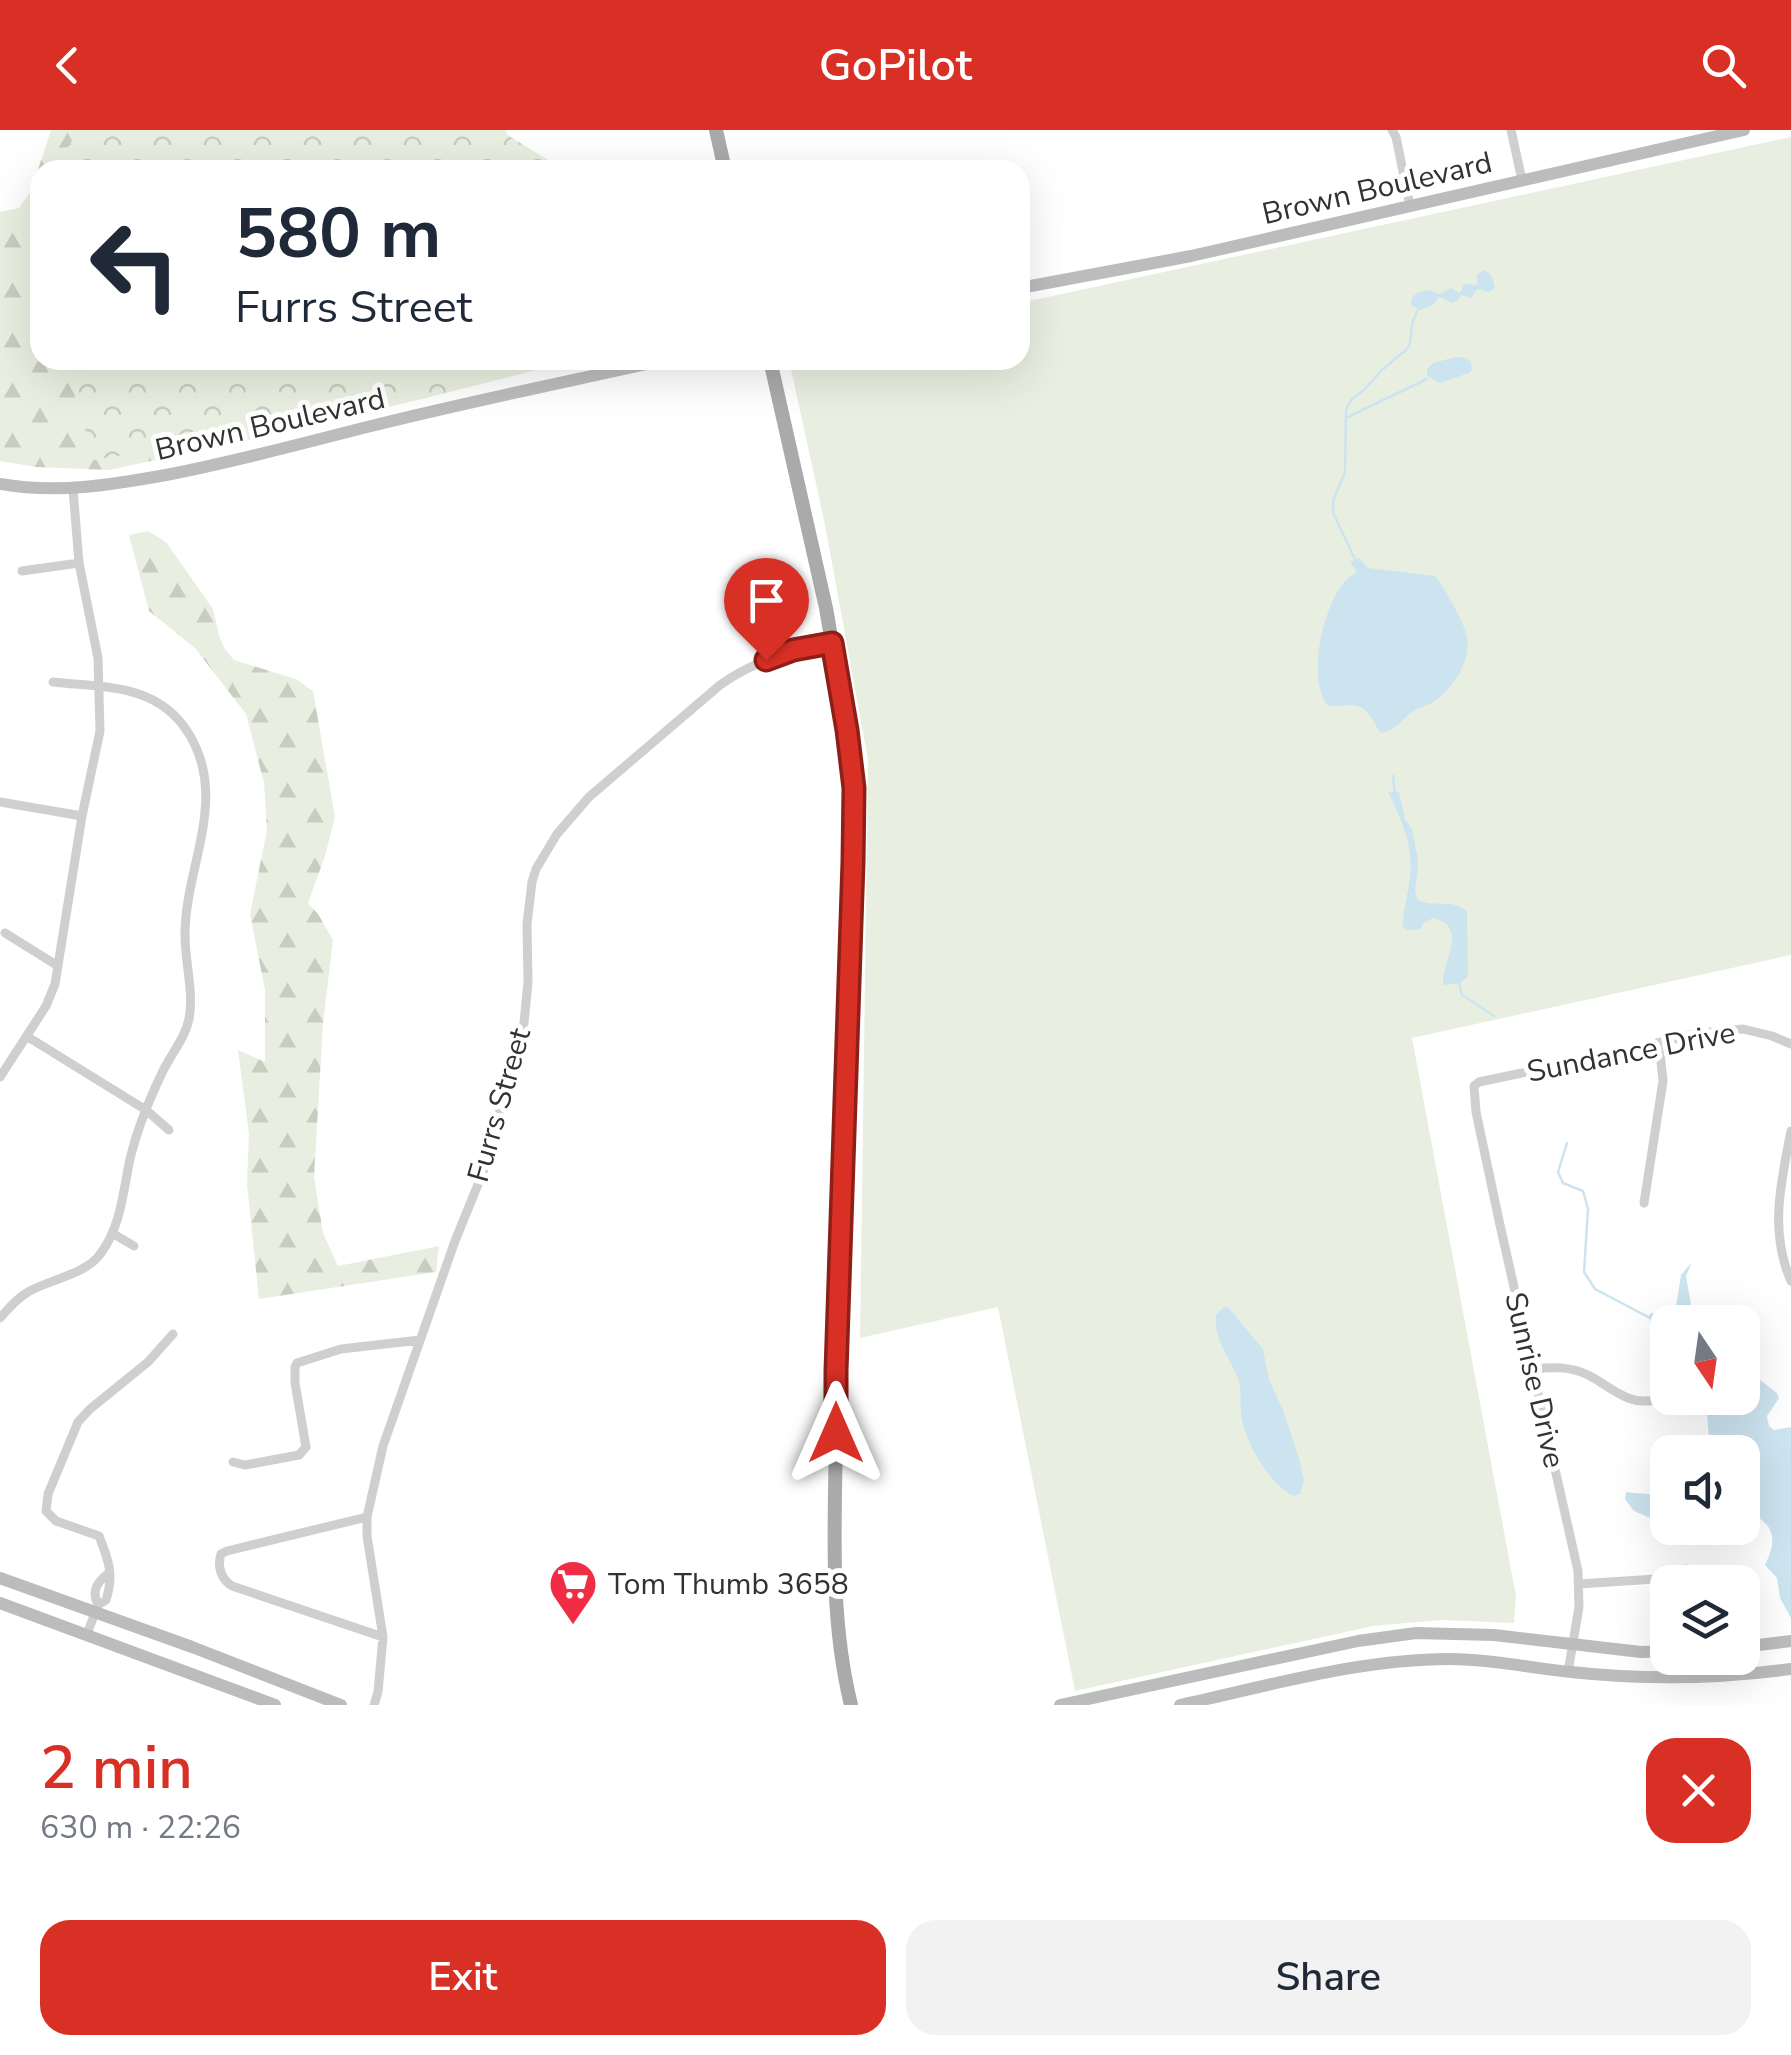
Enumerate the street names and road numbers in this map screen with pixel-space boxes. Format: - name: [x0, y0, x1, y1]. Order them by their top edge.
- street label: Brown Boulevard: [1258, 142, 1496, 235]
- street label: Brown Boulevard: [151, 378, 389, 471]
- street label: Sundance Drive: [1524, 1012, 1739, 1093]
- street label: Furrs Street: [458, 1023, 541, 1187]
- street label: Sunrise Drive: [1494, 1288, 1575, 1472]

